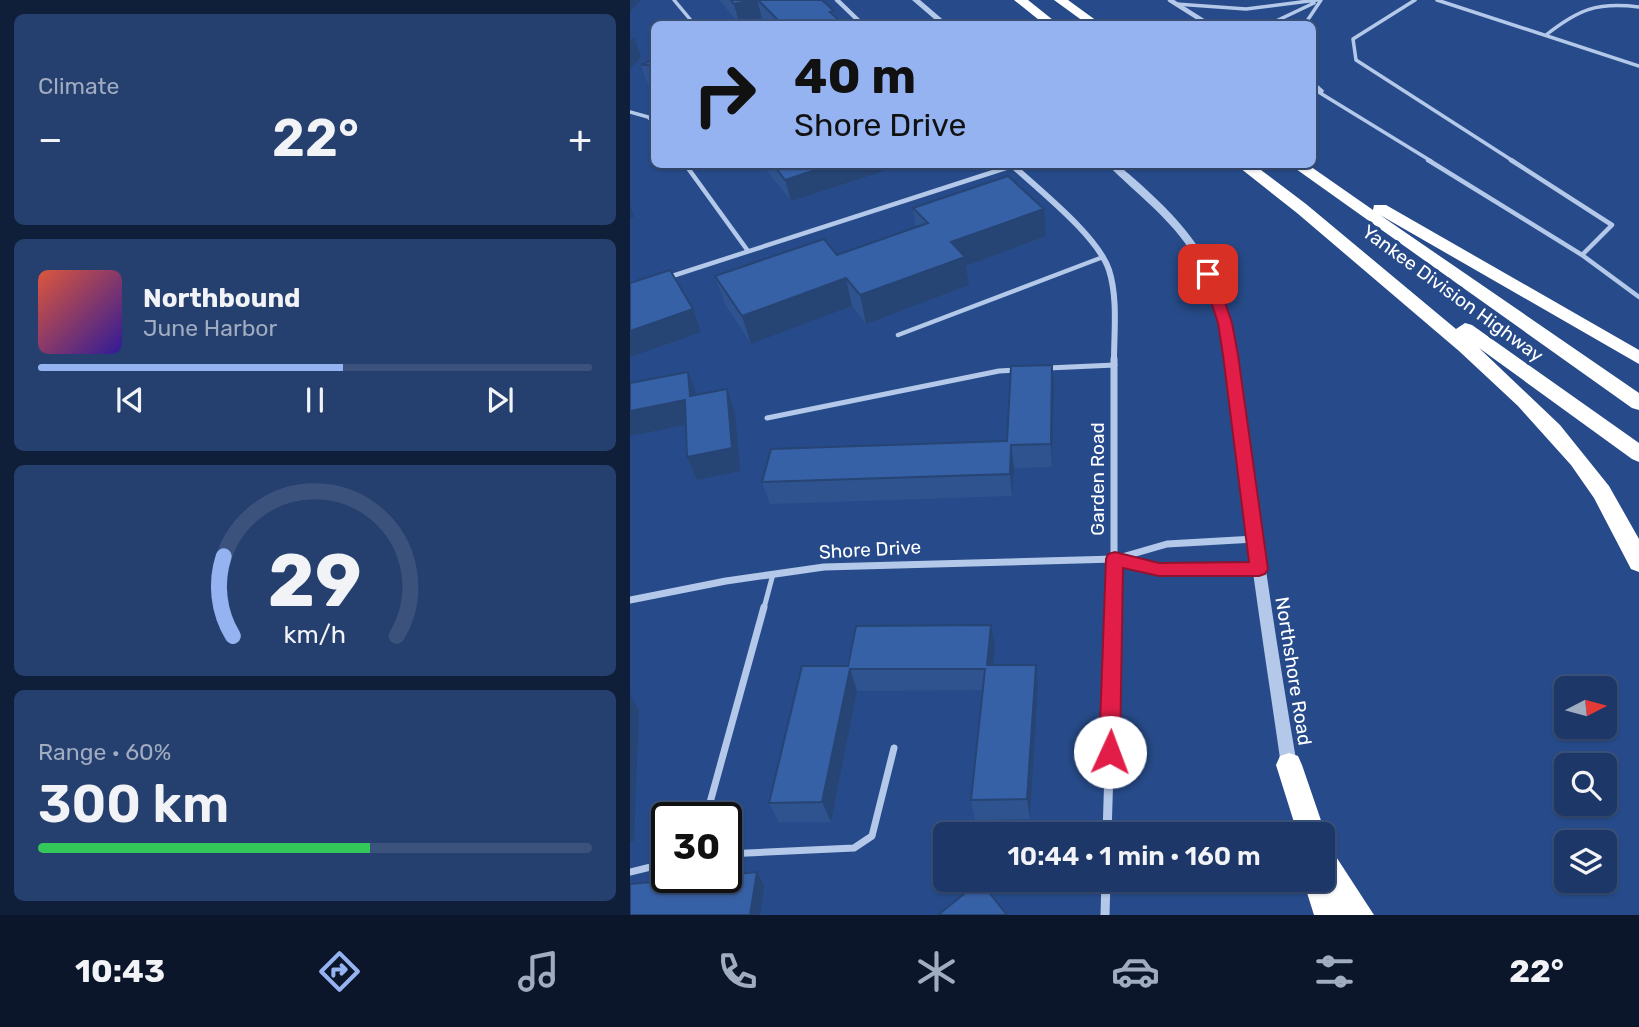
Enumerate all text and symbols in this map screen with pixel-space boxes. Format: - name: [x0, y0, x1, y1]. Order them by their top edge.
- text: 40 m: [794, 47, 916, 105]
- icon: right: [679, 49, 770, 140]
- text: Climate: [38, 72, 119, 100]
- text: Shore Drive: [794, 106, 966, 144]
- text: 22°: [272, 107, 359, 169]
- text: −: [38, 116, 63, 162]
- text: +: [568, 116, 592, 162]
- street label: Yankee Division Highway: [1358, 220, 1548, 367]
- pin: [1178, 244, 1238, 304]
- icon: arrive: [1189, 255, 1227, 293]
- text: Northbound: [143, 283, 301, 314]
- text: June Harbor: [143, 314, 277, 342]
- icon: previous: [111, 381, 149, 419]
- icon: pause: [296, 381, 334, 419]
- icon: next: [481, 381, 519, 419]
- street label: Garden Road: [1086, 422, 1109, 536]
- street label: Shore Drive: [818, 535, 922, 564]
- text: 29: [268, 539, 362, 625]
- street label: Northshore Road: [1270, 595, 1317, 747]
- text: km/h: [284, 620, 346, 649]
- north arrow: [1554, 676, 1617, 738]
- map controls: [1554, 676, 1617, 893]
- position arrow: [1073, 715, 1147, 789]
- text: Range · 60%: [38, 738, 171, 766]
- button: search: [1554, 753, 1617, 816]
- text: 300 km: [38, 773, 229, 835]
- speed limit sign: 30: [651, 802, 742, 893]
- button: layers: [1554, 830, 1617, 893]
- text: 10:44 · 1 min · 160 m: [1007, 841, 1261, 872]
- icon: directions: [315, 947, 364, 996]
- icon: music: [514, 947, 563, 996]
- icon: phone: [713, 947, 762, 996]
- icon: climate: [912, 947, 961, 996]
- icon: car: [1111, 947, 1160, 996]
- icon: filters: [1310, 947, 1359, 996]
- text: 10:43: [75, 952, 165, 990]
- text: 22°: [1509, 952, 1564, 990]

